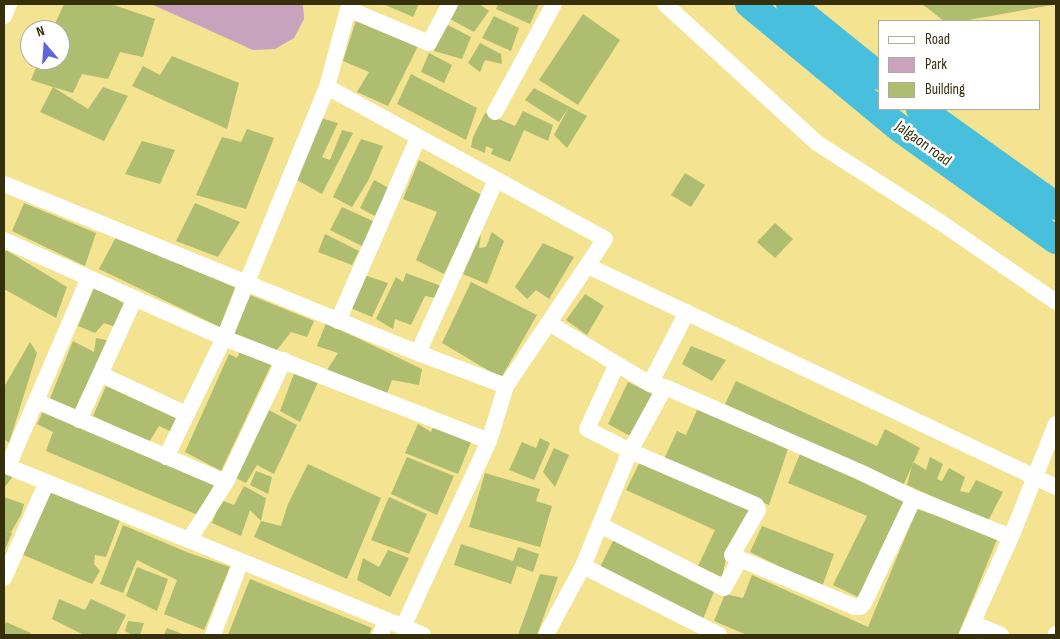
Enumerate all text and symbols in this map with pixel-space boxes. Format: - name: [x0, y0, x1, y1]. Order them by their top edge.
- north arrow: [20, 20, 70, 70]
- legend: [878, 20, 1040, 110]
- text: N: [34, 22, 47, 40]
- text: Road: [925, 30, 950, 49]
- text: Park: [925, 55, 947, 74]
- text: Building: [925, 80, 965, 99]
- street label: Jalgaon road: [891, 117, 955, 171]

